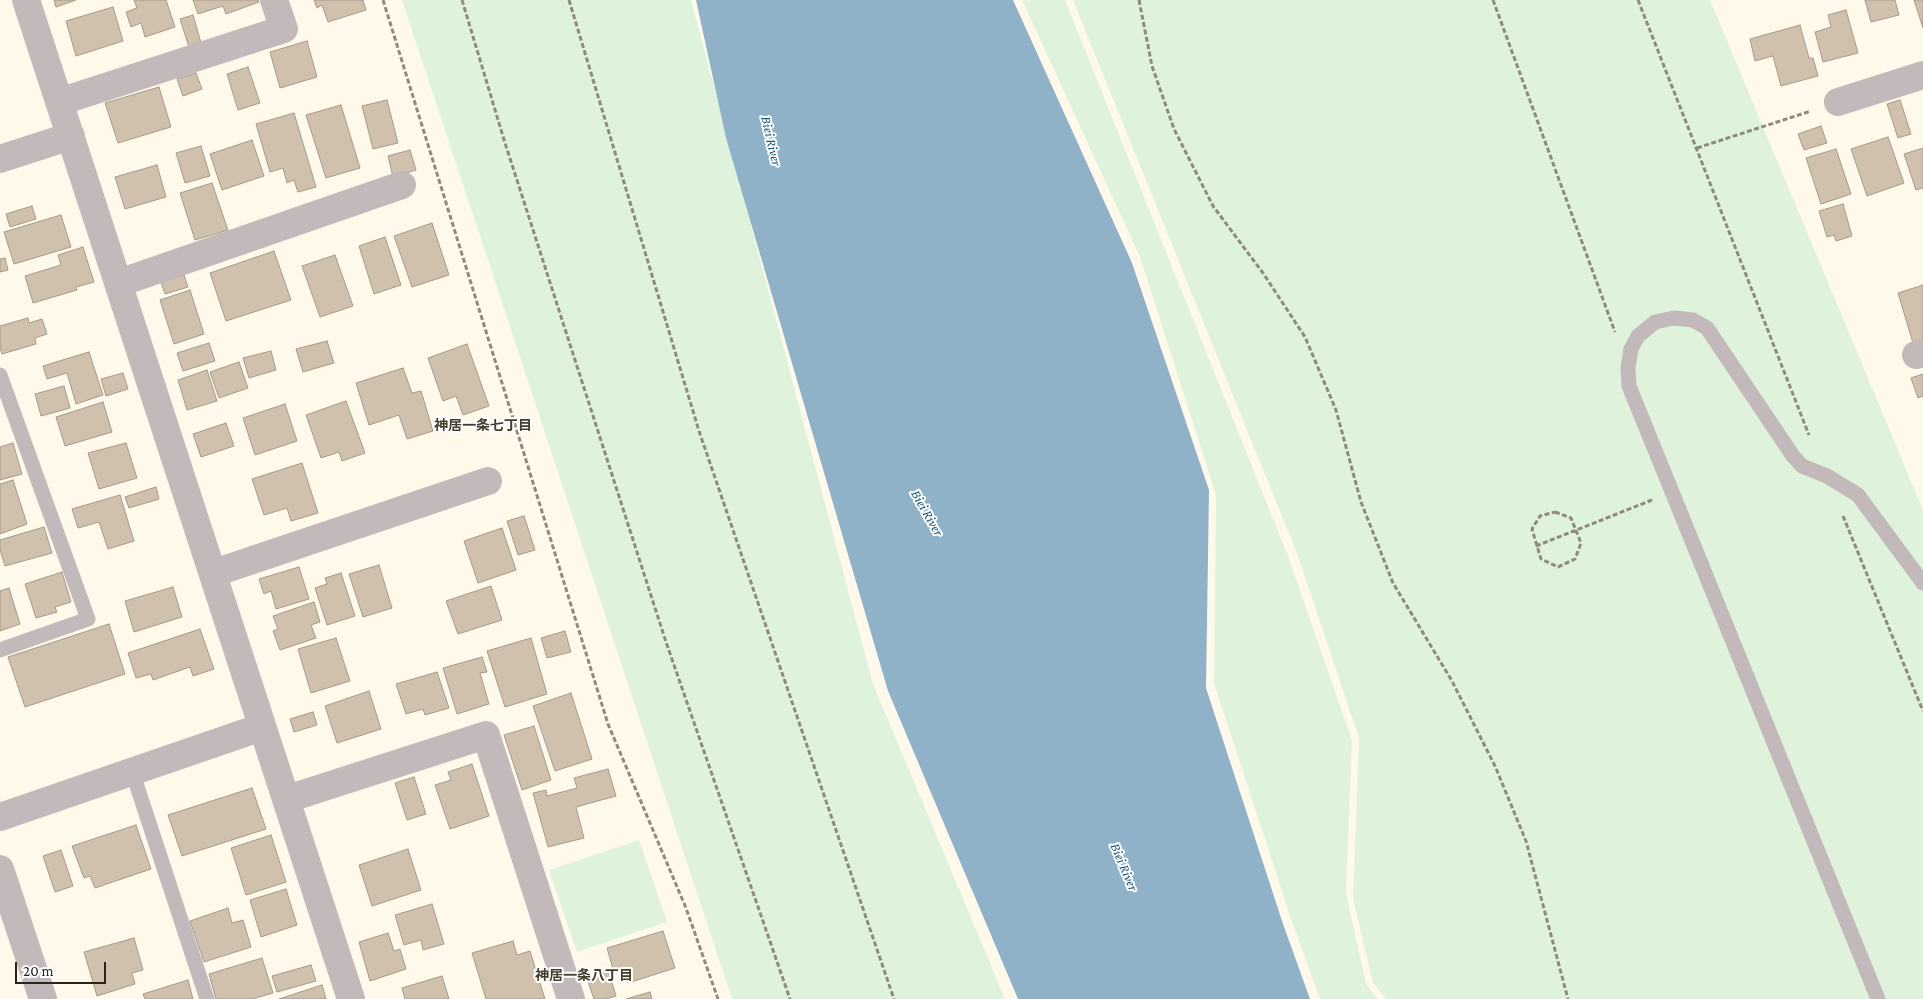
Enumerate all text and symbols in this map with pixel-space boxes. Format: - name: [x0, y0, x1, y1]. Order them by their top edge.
- water label: Biei River: [757, 114, 785, 168]
- district label: 神居一条七丁目: [434, 418, 532, 434]
- water label: Biei River: [907, 487, 947, 539]
- water label: Biei River: [1106, 840, 1142, 894]
- scale bar: [18, 952, 109, 984]
- text: 20 m: [23, 963, 54, 979]
- district label: 神居一条八丁目: [535, 968, 633, 984]

